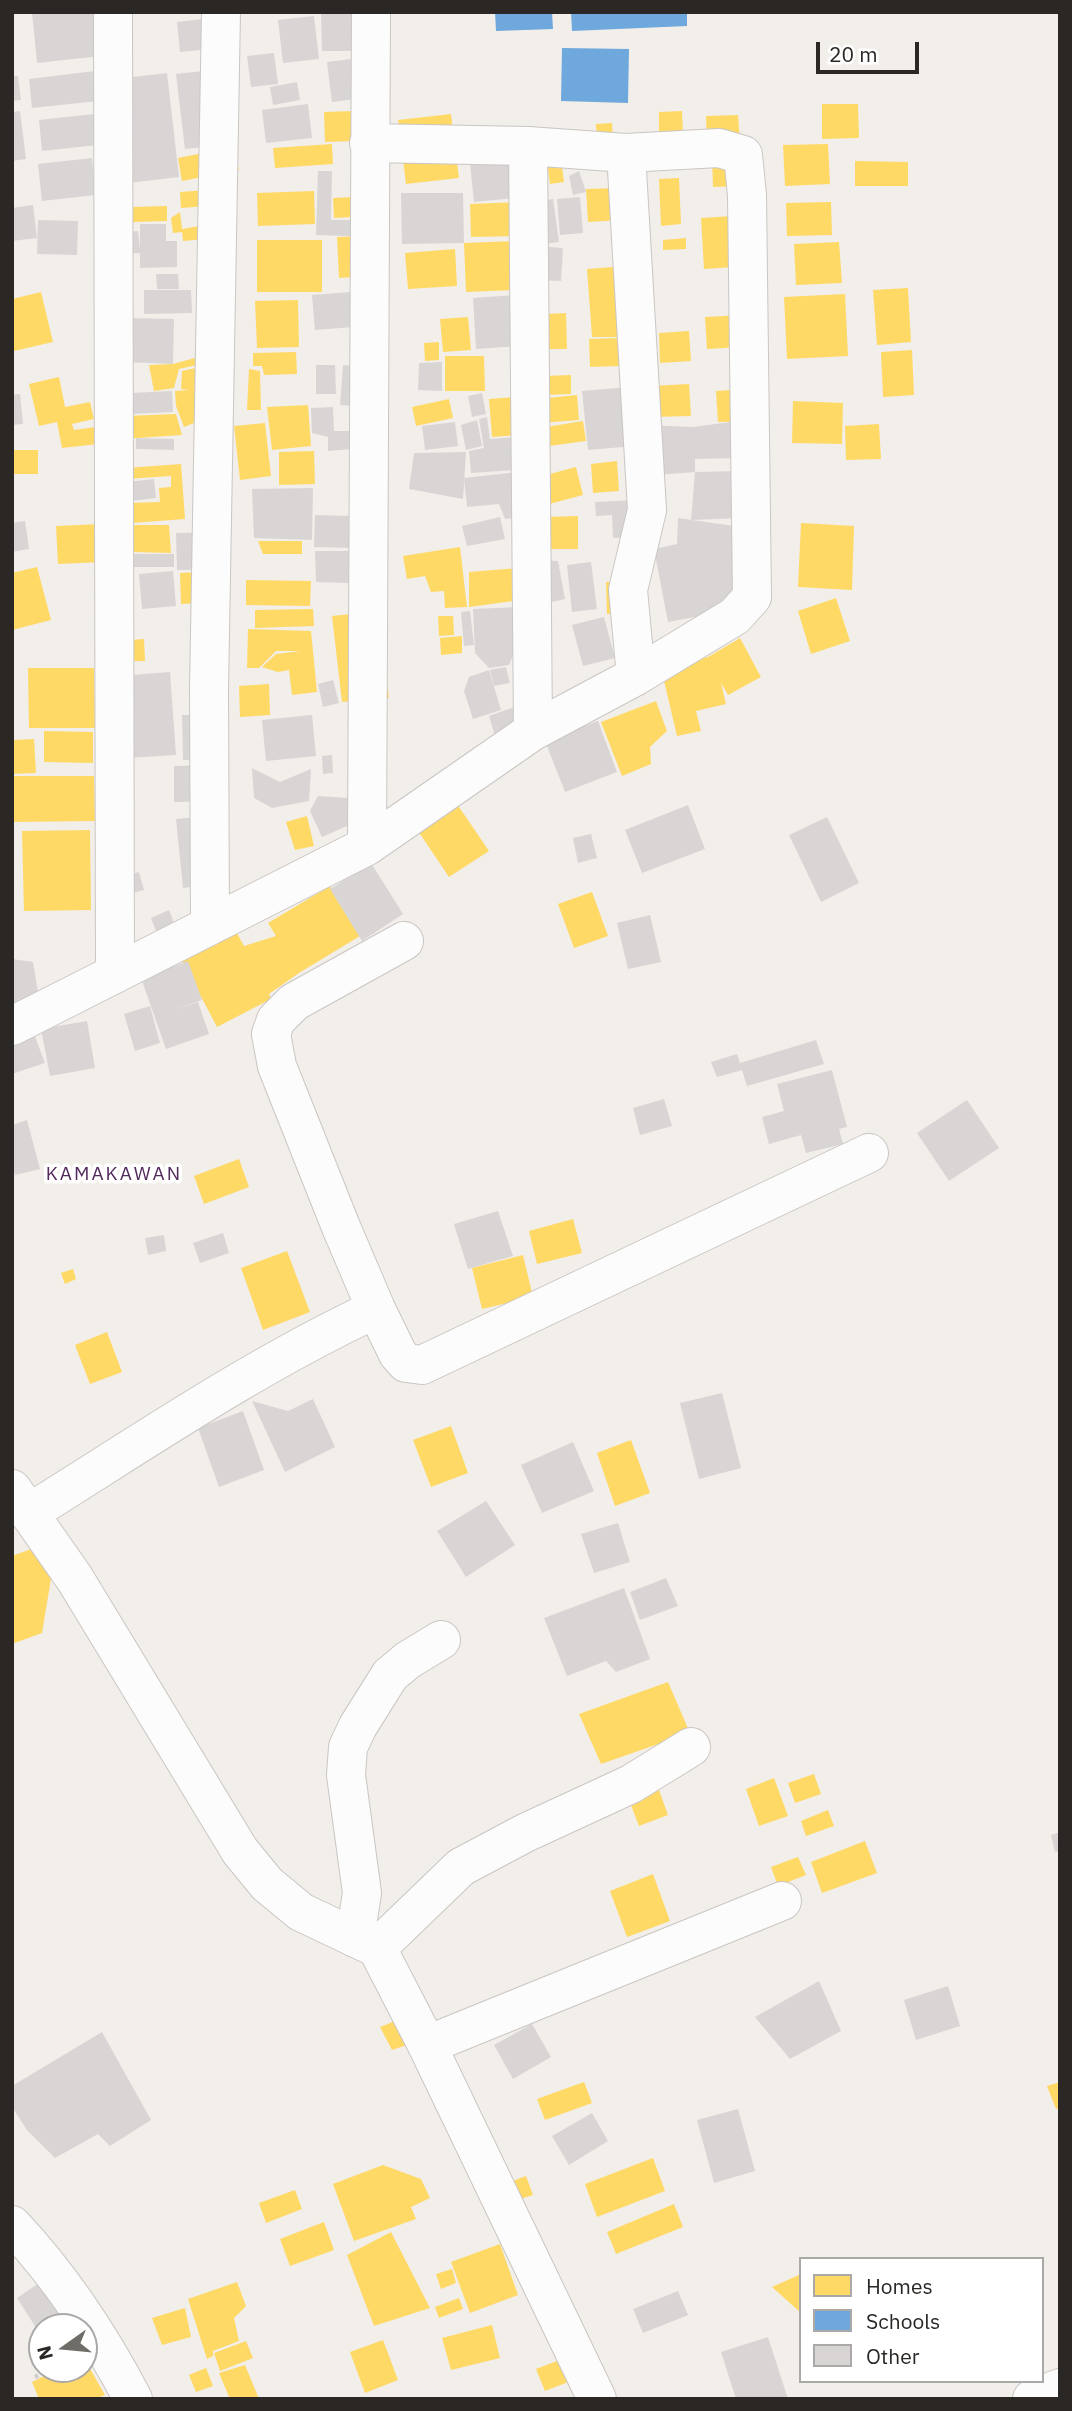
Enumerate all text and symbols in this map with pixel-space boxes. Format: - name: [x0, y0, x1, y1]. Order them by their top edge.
- scale bar: [820, 28, 923, 72]
- text: 20 m: [829, 40, 878, 68]
- district label: KAMAKAWAN: [47, 1164, 181, 1186]
- legend: [799, 2257, 1044, 2383]
- text: Homes: [866, 2272, 933, 2300]
- text: Schools: [866, 2307, 940, 2335]
- north arrow: [28, 2313, 98, 2383]
- text: Other: [866, 2342, 919, 2370]
- text: N: [31, 2343, 58, 2363]

